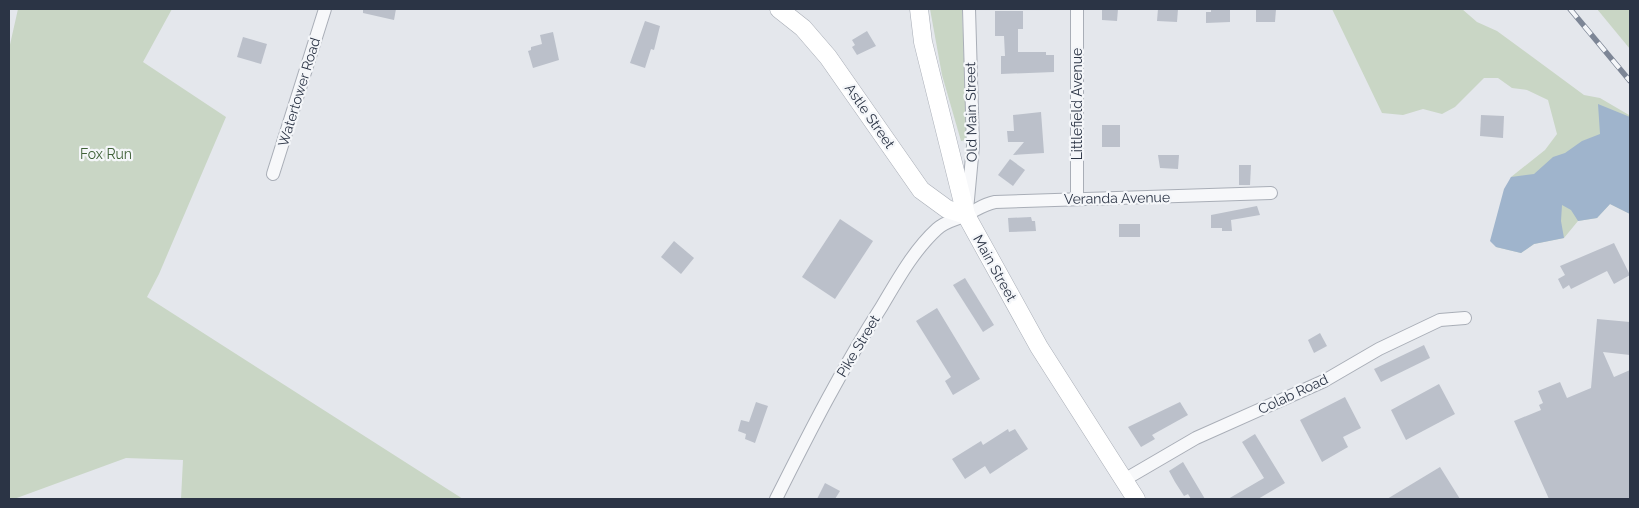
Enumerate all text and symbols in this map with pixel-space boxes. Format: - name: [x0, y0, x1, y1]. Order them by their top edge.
- street label: Watertower Road: [275, 36, 323, 148]
- street label: Littlefield Avenue: [1069, 48, 1085, 160]
- street label: Old Main Street: [962, 62, 980, 162]
- street label: Astle Street: [842, 81, 898, 152]
- park label: Fox Run: [80, 146, 132, 162]
- street label: Veranda Avenue: [1064, 189, 1170, 207]
- street label: Main Street: [970, 232, 1020, 304]
- street label: Pike Street: [833, 312, 883, 380]
- street label: Colab Road: [1256, 371, 1330, 417]

